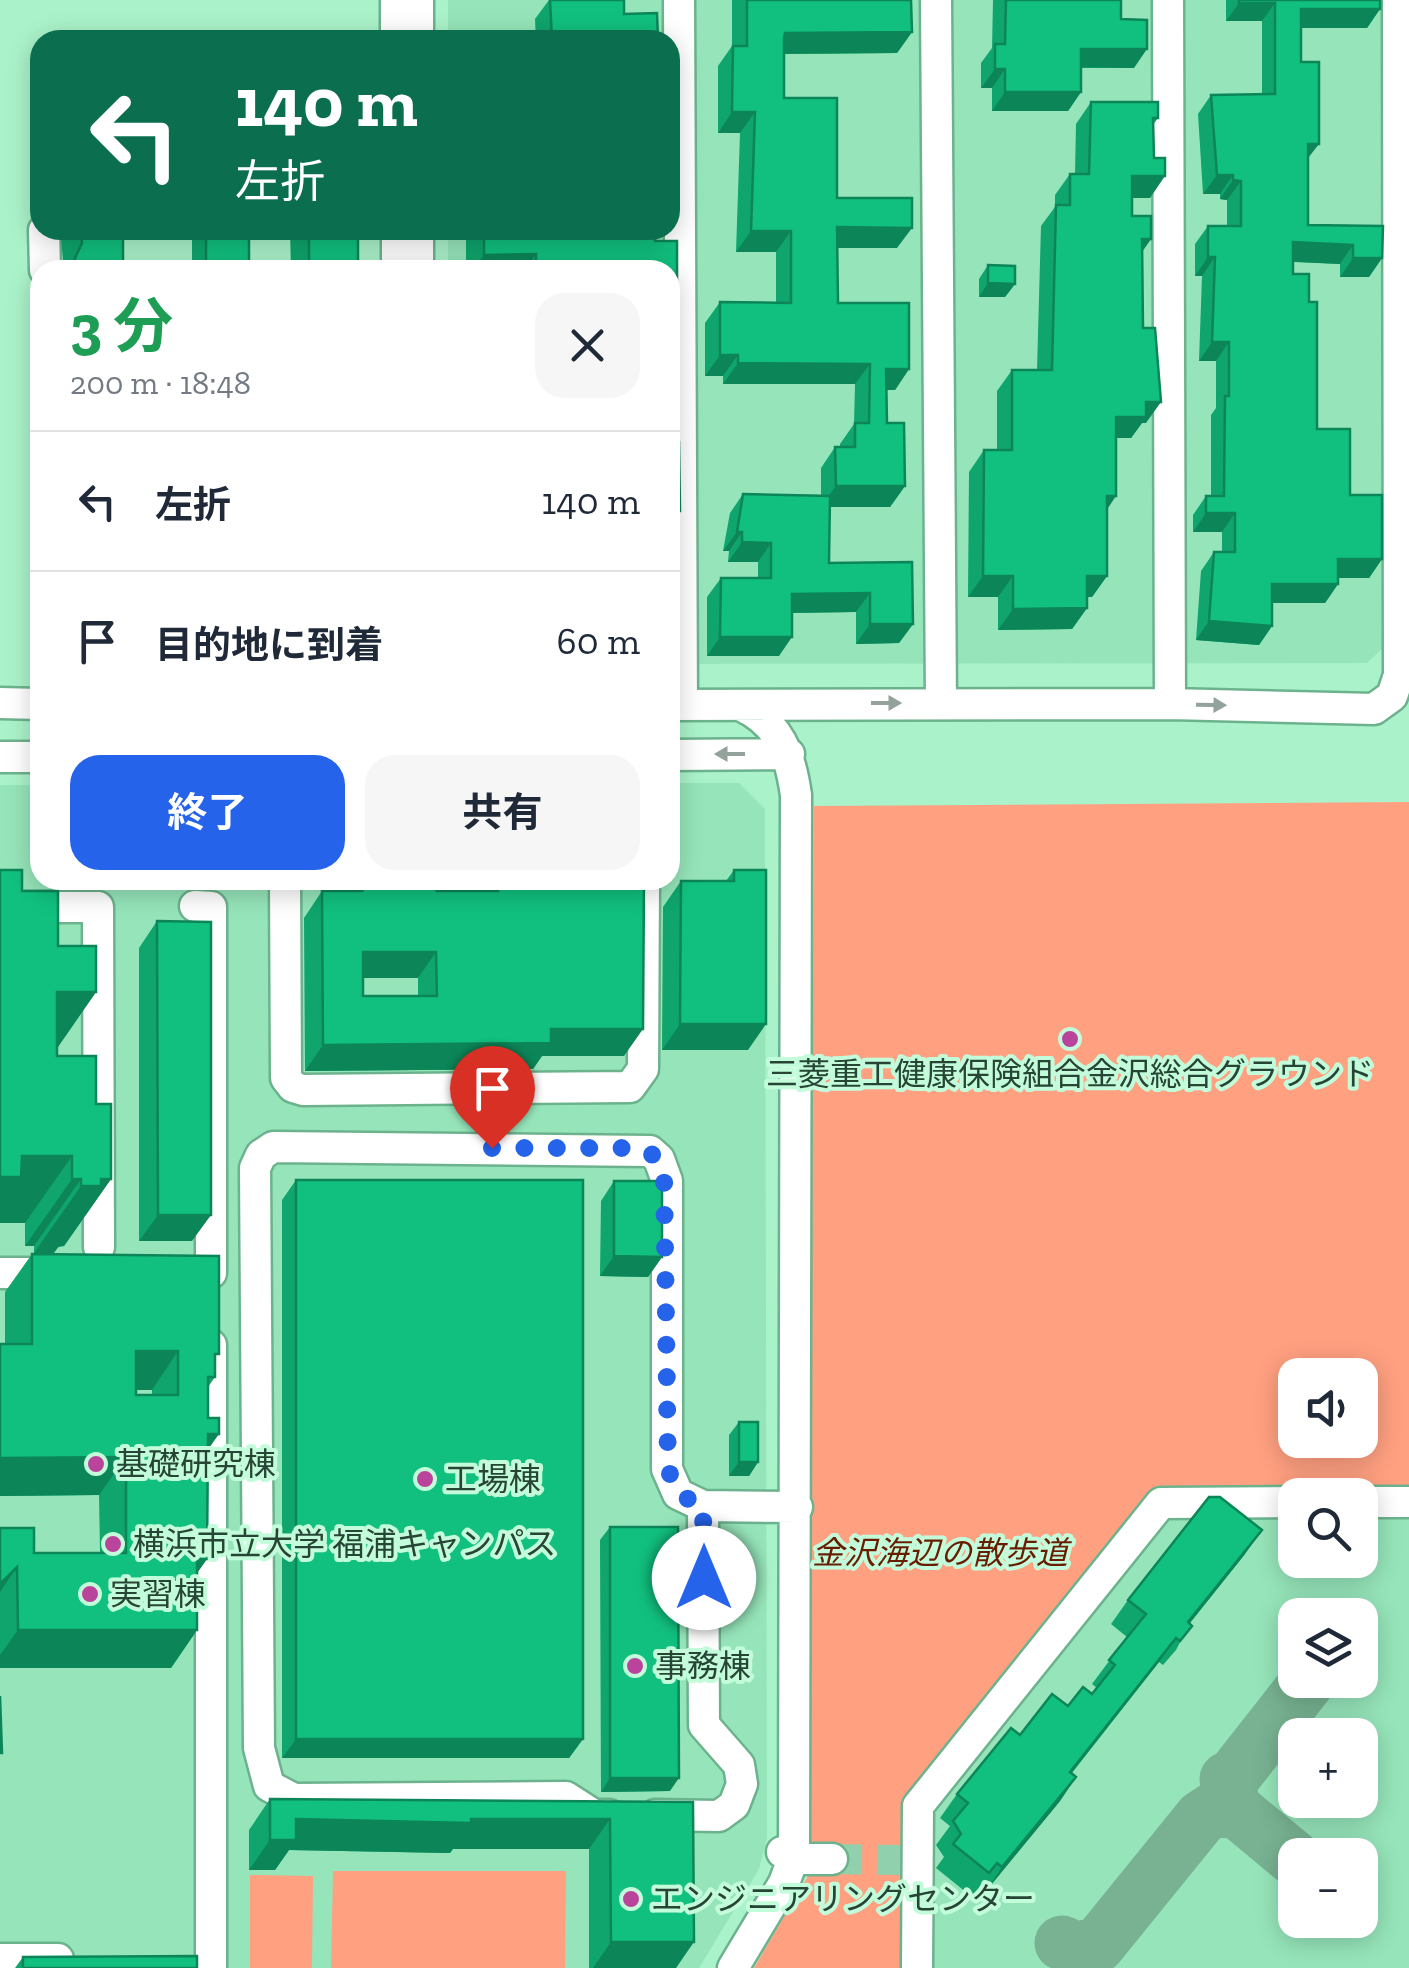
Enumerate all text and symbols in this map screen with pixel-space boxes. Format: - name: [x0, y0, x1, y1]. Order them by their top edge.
- text: 140 m: [235, 60, 418, 144]
- icon: left: [70, 70, 200, 200]
- text: 左折: [235, 155, 325, 209]
- text: 3 分: [70, 290, 173, 362]
- button: close: [535, 293, 640, 398]
- text: 200 m · 18:48: [70, 364, 251, 402]
- icon: left: [70, 474, 125, 529]
- text: 140 m: [542, 478, 640, 524]
- text: 左折: [155, 482, 231, 528]
- icon: arrive: [70, 614, 125, 669]
- text: 60 m: [557, 618, 640, 664]
- text: 目的地に到着: [155, 622, 383, 668]
- one-way arrow: [870, 695, 902, 711]
- one-way arrow: [1195, 698, 1227, 714]
- one-way arrow: [713, 746, 745, 762]
- button: 終了: [70, 755, 345, 870]
- button: 共有: [365, 755, 640, 870]
- marker: 三菱重工健康保険組合金沢総合グラウンド: [1059, 1028, 1081, 1050]
- pin: [450, 1046, 535, 1149]
- place label: 三菱重工健康保険組合金沢総合グラウンド: [766, 1055, 1374, 1093]
- icon: arrive: [465, 1061, 520, 1116]
- map controls: [1278, 1358, 1378, 1938]
- button: sound: [1278, 1358, 1378, 1458]
- place label: 基礎研究棟: [116, 1445, 276, 1483]
- marker: 基礎研究棟: [85, 1453, 107, 1475]
- place label: 工場棟: [445, 1460, 541, 1498]
- marker: 工場棟: [414, 1468, 436, 1490]
- button: search: [1278, 1478, 1378, 1578]
- place label: 横浜市立大学 福浦キャンパス: [133, 1525, 556, 1563]
- position arrow: [652, 1526, 756, 1630]
- marker: 横浜市立大学 福浦キャンパス: [102, 1533, 124, 1555]
- park label: 金沢海辺の散歩道: [812, 1534, 1073, 1572]
- place label: 実習棟: [110, 1575, 206, 1613]
- marker: 実習棟: [79, 1583, 101, 1605]
- button: layers: [1278, 1598, 1378, 1698]
- place label: 事務棟: [655, 1647, 751, 1685]
- marker: 事務棟: [624, 1655, 646, 1677]
- button: +: [1278, 1718, 1378, 1818]
- button: −: [1278, 1838, 1378, 1938]
- place label: エンジニアリングセンター: [651, 1880, 1035, 1918]
- marker: エンジニアリングセンター: [620, 1888, 642, 1910]

